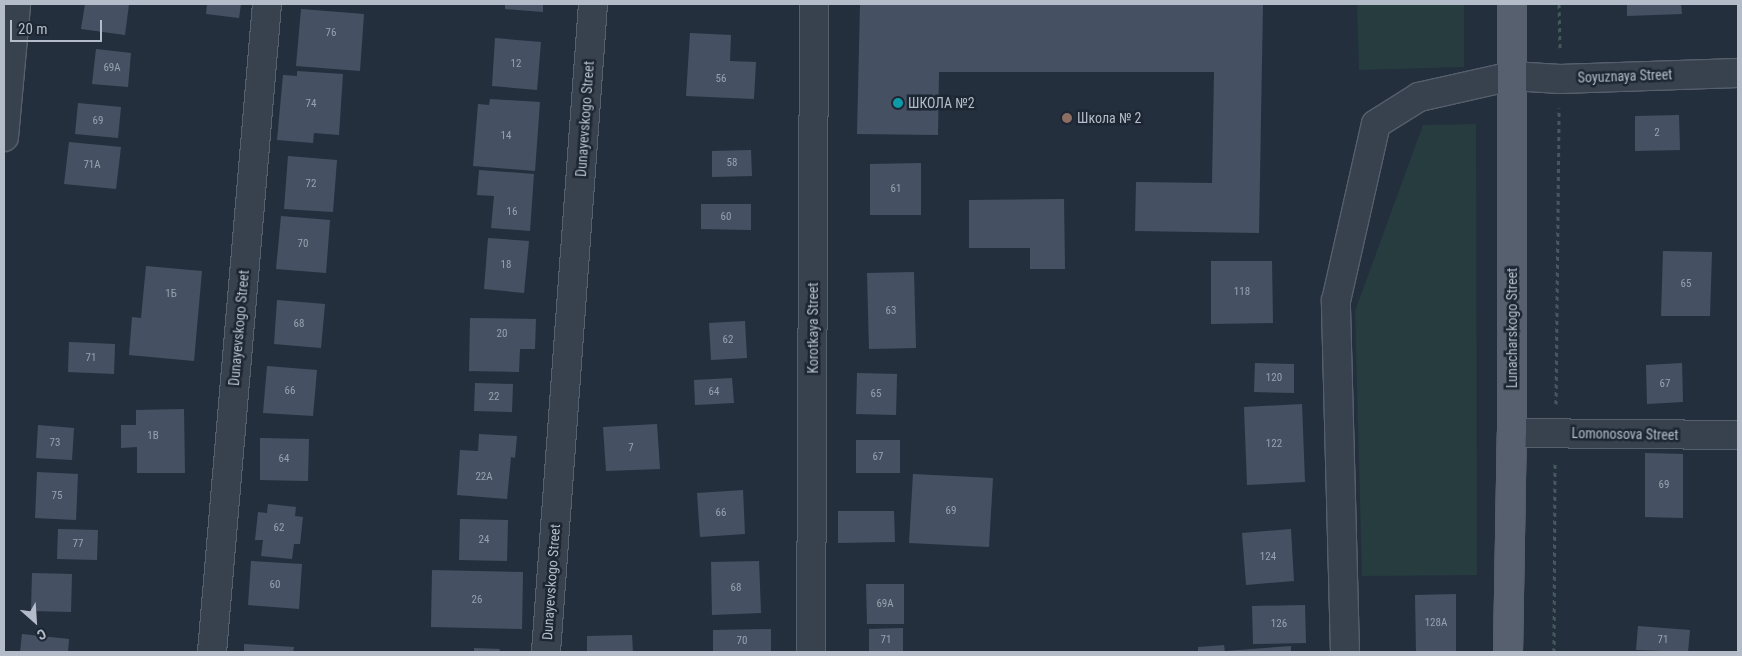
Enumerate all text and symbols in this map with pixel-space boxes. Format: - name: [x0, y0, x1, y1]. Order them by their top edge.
- scale bar: [12, 10, 105, 42]
- text: 20 m: [18, 20, 48, 38]
- house number: 76: [326, 26, 336, 40]
- house number: 12: [511, 57, 521, 71]
- house number: 69А: [103, 61, 121, 75]
- street label: Dunayevskogo Street: [573, 61, 597, 177]
- street label: Soyuznaya Street: [1577, 66, 1673, 86]
- house number: 56: [716, 72, 726, 86]
- place label: ШКОЛА №2: [908, 95, 975, 111]
- house number: 74: [306, 97, 316, 111]
- marker: ШКОЛА №2: [892, 97, 904, 109]
- place label: Школа № 2: [1077, 110, 1142, 126]
- marker: Школа № 2: [1061, 112, 1073, 124]
- house number: 69: [93, 114, 103, 128]
- house number: 2: [1654, 126, 1660, 140]
- house number: 14: [501, 129, 511, 143]
- house number: 58: [727, 156, 737, 170]
- house number: 71А: [83, 158, 101, 172]
- house number: 72: [306, 177, 316, 191]
- house number: 61: [891, 182, 901, 196]
- house number: 16: [507, 205, 517, 219]
- house number: 60: [721, 210, 731, 224]
- house number: 70: [298, 237, 308, 251]
- house number: 18: [501, 258, 511, 272]
- street label: Lunacharskogo Street: [1504, 268, 1520, 388]
- street label: Dunayevskogo Street: [226, 269, 252, 387]
- house number: 65: [1681, 277, 1691, 291]
- street label: Korotkaya Street: [805, 282, 821, 374]
- house number: 118: [1234, 285, 1250, 299]
- house number: 1Б: [165, 287, 177, 301]
- house number: 63: [886, 304, 896, 318]
- house number: 68: [294, 317, 304, 331]
- house number: 20: [497, 327, 507, 341]
- house number: 62: [723, 333, 733, 347]
- house number: 71: [86, 351, 96, 365]
- house number: 120: [1266, 371, 1282, 385]
- house number: 67: [1660, 377, 1670, 391]
- house number: 66: [285, 384, 295, 398]
- house number: 64: [709, 385, 719, 399]
- house number: 65: [871, 387, 881, 401]
- house number: 22: [489, 390, 499, 404]
- street label: Lomonosova Street: [1571, 425, 1679, 443]
- house number: 1В: [147, 429, 159, 443]
- house number: 73: [50, 436, 60, 450]
- house number: 122: [1266, 437, 1282, 451]
- house number: 7: [628, 441, 634, 455]
- house number: 67: [873, 450, 883, 464]
- house number: 64: [279, 452, 289, 466]
- house number: 22А: [475, 470, 493, 484]
- house number: 69: [1659, 478, 1669, 492]
- house number: 75: [52, 489, 62, 503]
- house number: 69: [946, 504, 956, 518]
- house number: 66: [716, 506, 726, 520]
- house number: 62: [274, 521, 284, 535]
- street label: Dunayevskogo Street: [539, 524, 563, 640]
- house number: 24: [479, 533, 489, 547]
- house number: 77: [73, 537, 83, 551]
- house number: 124: [1260, 550, 1276, 564]
- house number: 60: [270, 578, 280, 592]
- house number: 68: [731, 581, 741, 595]
- house number: 26: [472, 593, 482, 607]
- north arrow: [10, 596, 60, 646]
- house number: 69А: [876, 597, 894, 611]
- house number: 128А: [1425, 616, 1447, 630]
- house number: 126: [1271, 617, 1287, 631]
- text: С: [34, 626, 49, 643]
- house number: 71: [881, 633, 891, 647]
- house number: 71: [1658, 633, 1668, 647]
- house number: 70: [737, 634, 747, 648]

